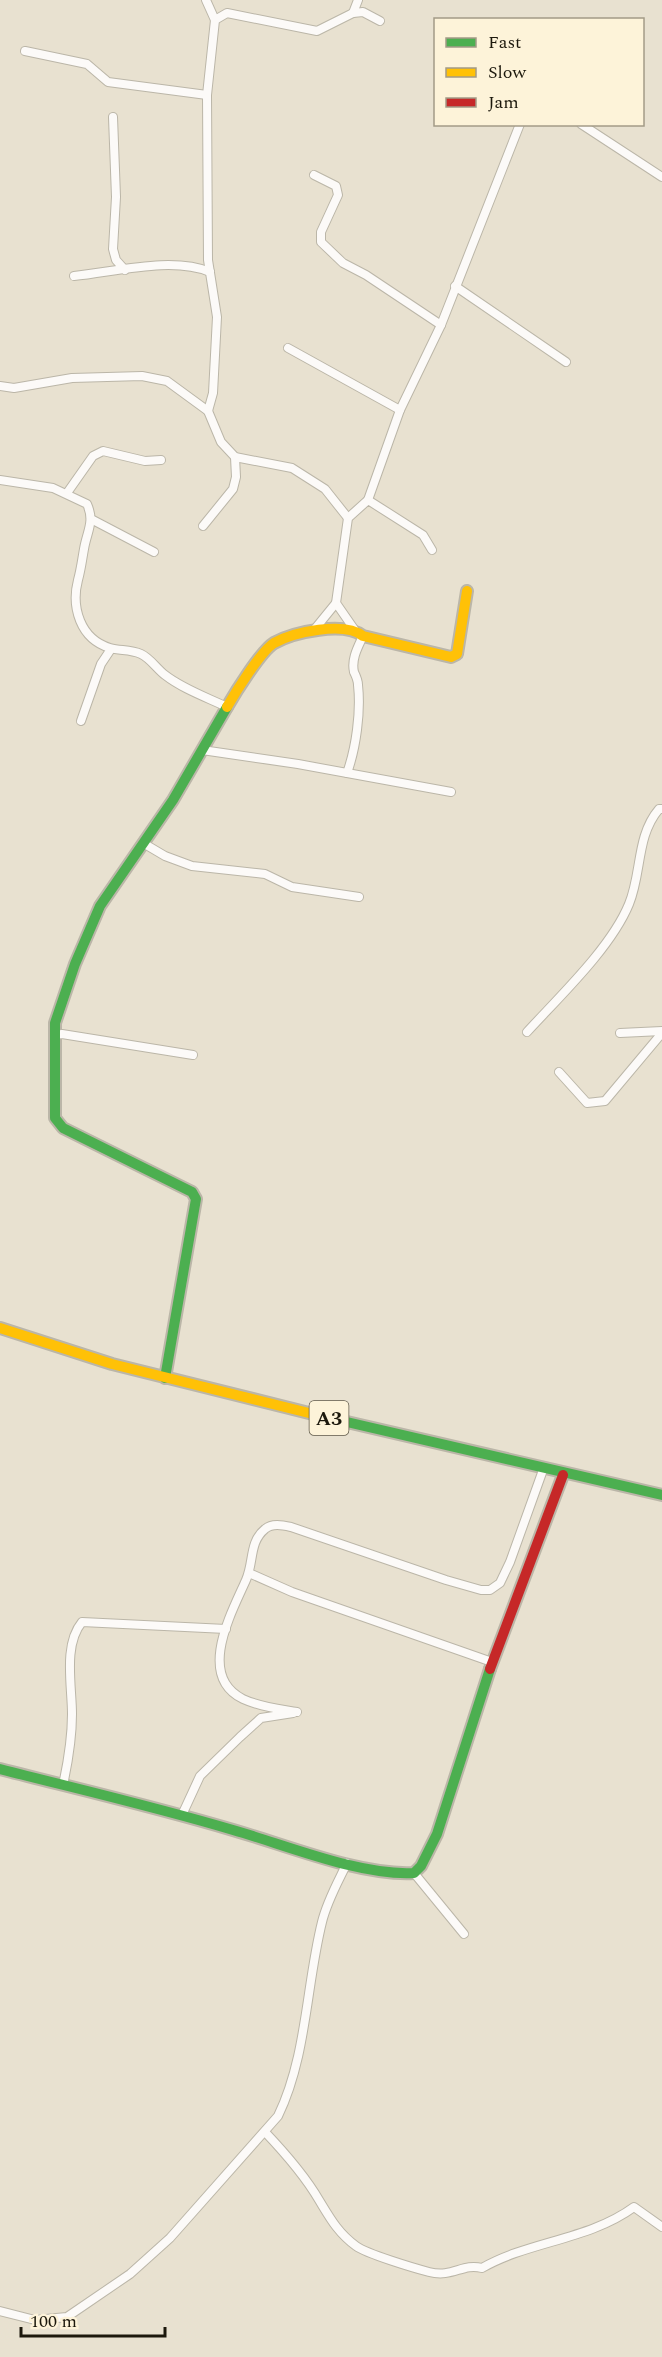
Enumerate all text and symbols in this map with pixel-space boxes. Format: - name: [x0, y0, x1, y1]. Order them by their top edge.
- legend: [434, 18, 644, 126]
- text: Fast: [488, 29, 521, 56]
- text: Slow: [488, 59, 527, 86]
- text: Jam: [488, 89, 519, 116]
- road number: A3: [310, 1401, 348, 1435]
- scale bar: [21, 2300, 165, 2338]
- text: 100 m: [30, 2308, 77, 2335]

